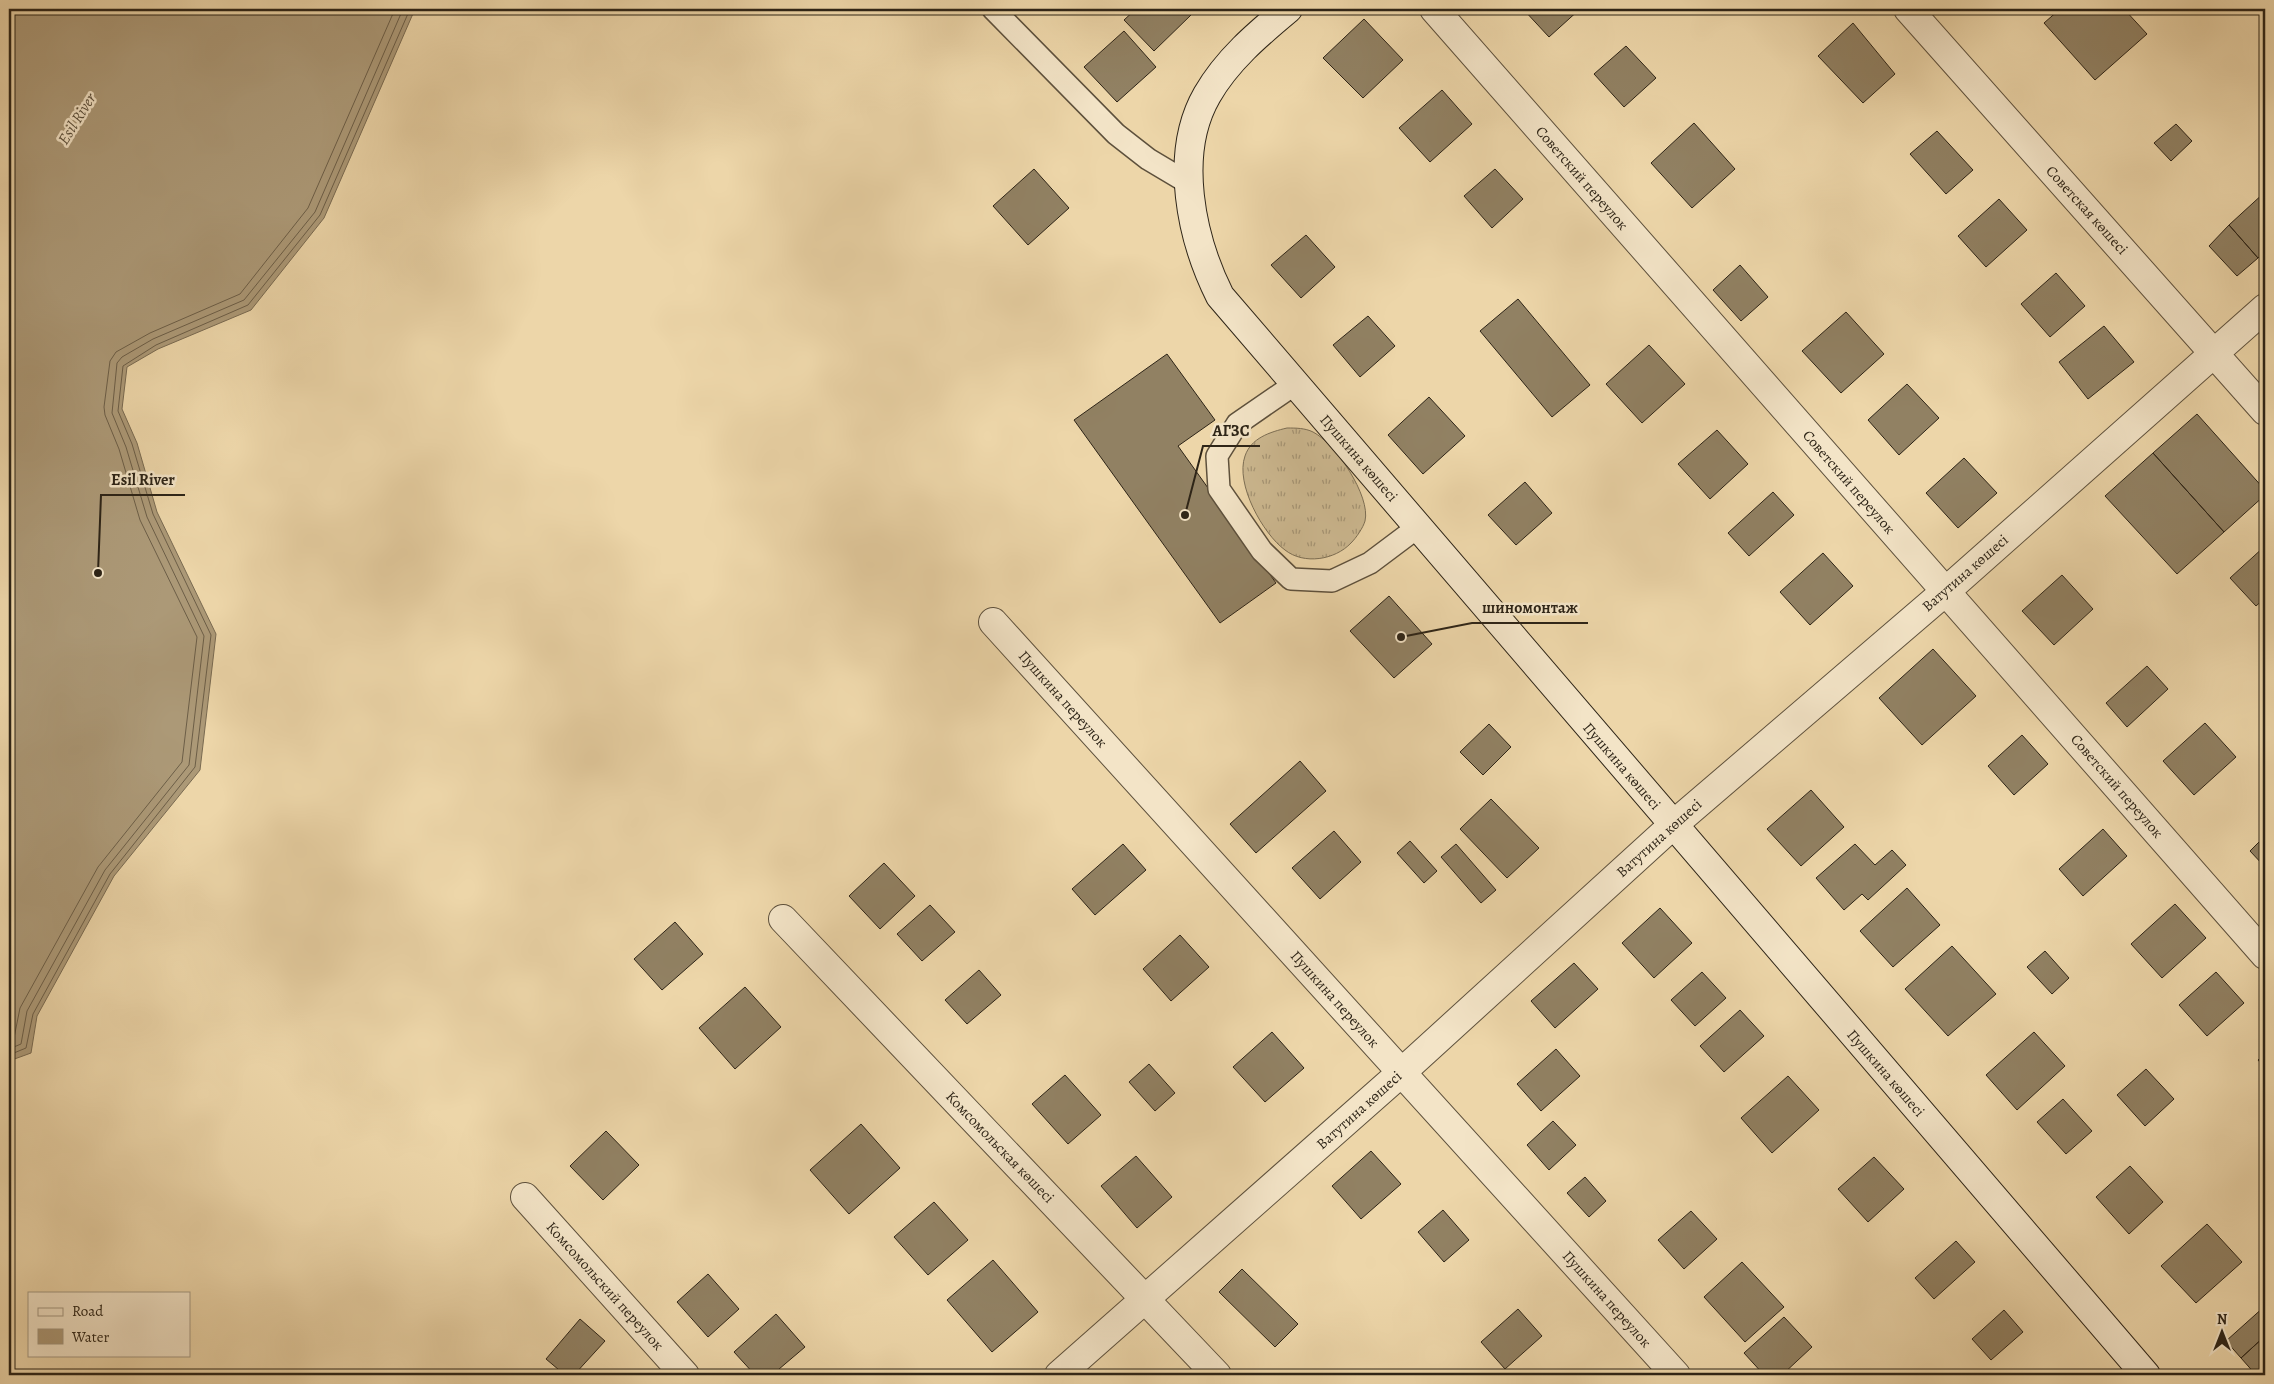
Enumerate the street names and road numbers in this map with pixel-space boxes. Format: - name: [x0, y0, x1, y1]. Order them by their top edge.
- street label: Советский переулок: [1531, 122, 1633, 234]
- street label: Советская көшесі: [2042, 161, 2132, 259]
- street label: Пушкина көшесі: [1316, 410, 1402, 506]
- street label: Советский переулок: [1798, 426, 1900, 538]
- street label: Ватутина көшесі: [1918, 530, 2012, 616]
- street label: Пушкина переулок: [1014, 646, 1112, 752]
- street label: Пушкина көшесі: [1579, 718, 1665, 814]
- street label: Советский переулок: [2066, 730, 2168, 842]
- street label: Ватутина көшесі: [1612, 794, 1706, 882]
- street label: Пушкина переулок: [1286, 946, 1384, 1052]
- street label: Пушкина көшесі: [1843, 1025, 1929, 1121]
- street label: Ватутина көшесі: [1312, 1066, 1406, 1154]
- street label: Комсомольская көшесі: [941, 1087, 1059, 1207]
- street label: Комсомольский переулок: [542, 1217, 668, 1355]
- street label: Пушкина переулок: [1558, 1246, 1656, 1352]

